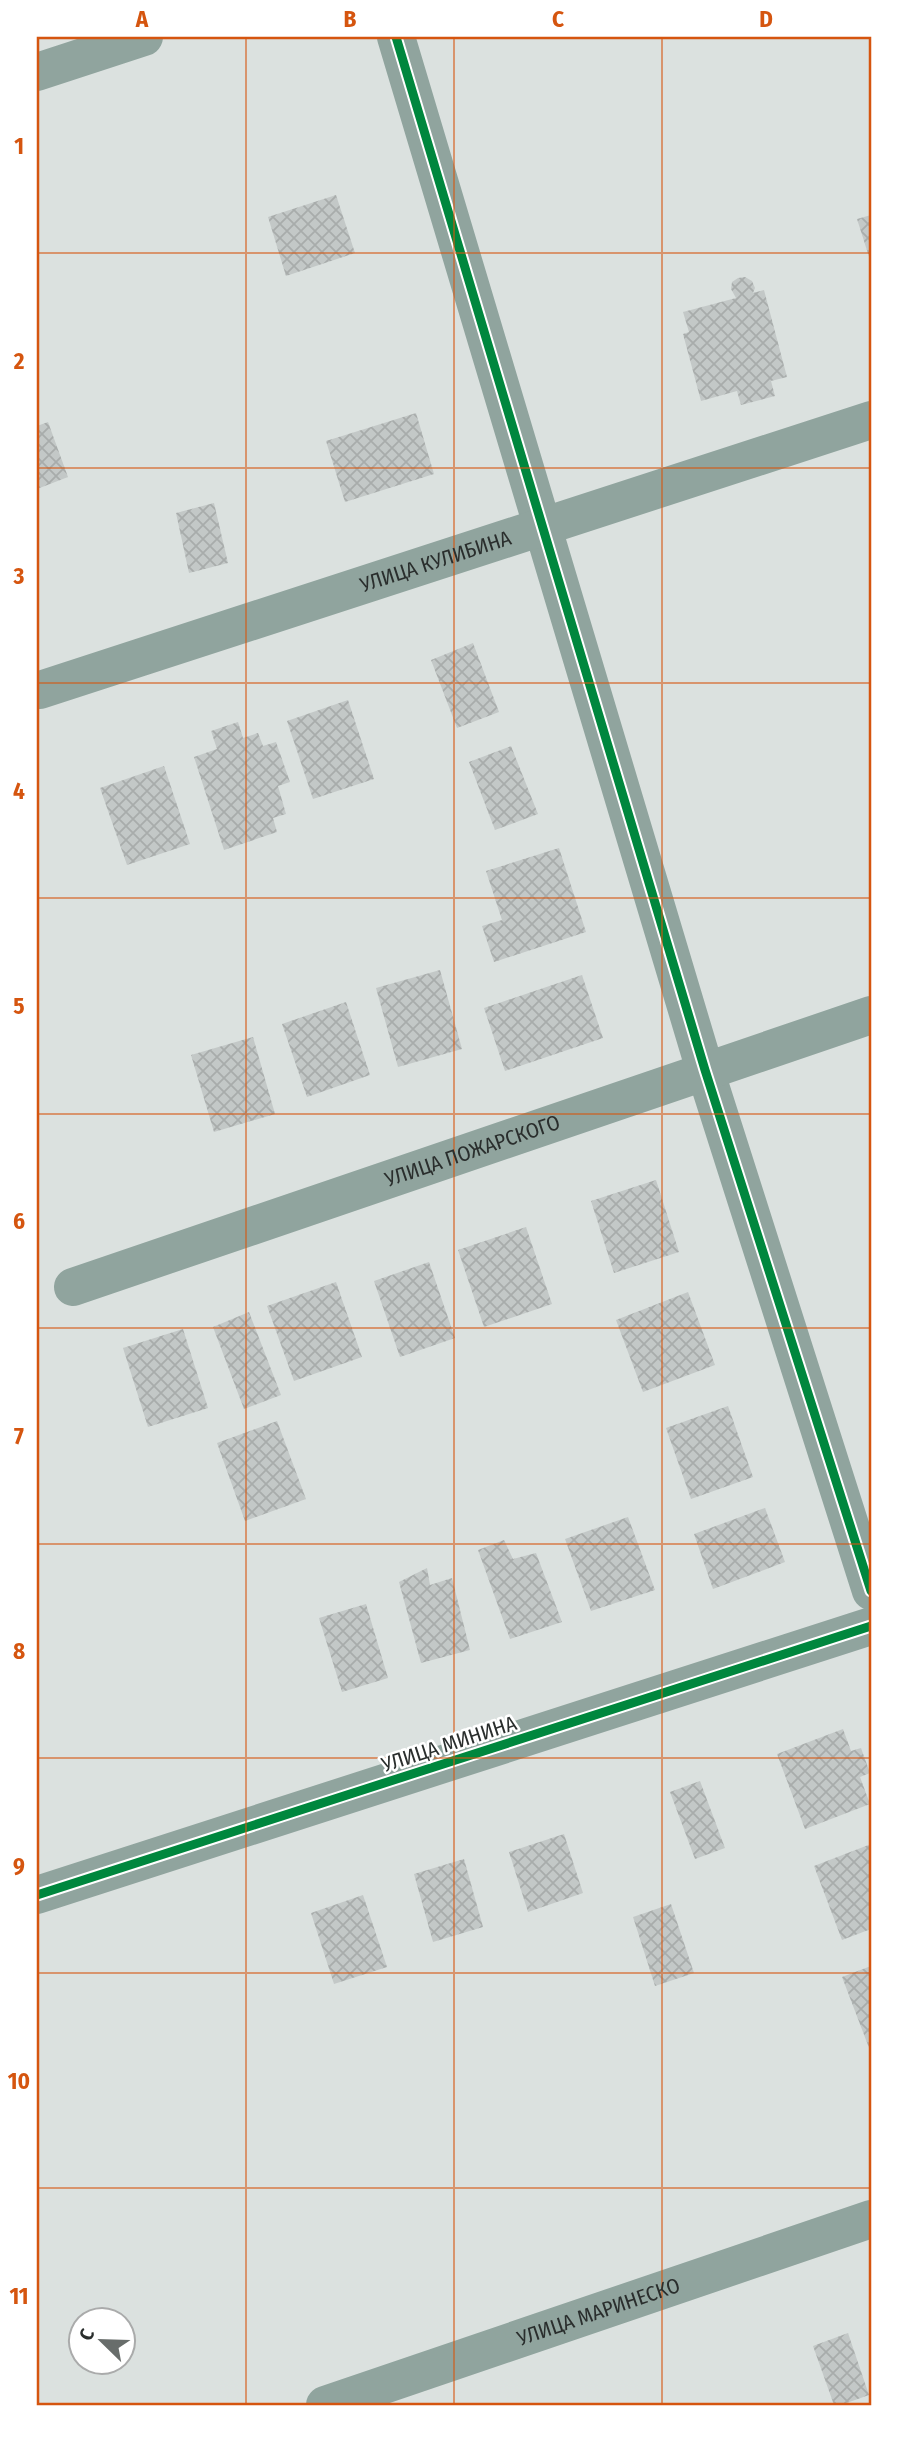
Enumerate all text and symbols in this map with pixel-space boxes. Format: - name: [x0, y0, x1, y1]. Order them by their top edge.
- text: A: [135, 5, 149, 33]
- text: B: [344, 5, 357, 33]
- text: C: [552, 5, 564, 33]
- text: D: [759, 5, 773, 33]
- text: 1: [14, 132, 24, 160]
- text: 2: [13, 347, 25, 375]
- street label: УЛИЦА КУЛИБИНА: [356, 525, 514, 598]
- text: 3: [13, 562, 25, 590]
- text: 4: [13, 777, 25, 805]
- text: 5: [13, 992, 25, 1020]
- street label: УЛИЦА ПОЖАРСКОГО: [381, 1109, 563, 1193]
- text: 6: [13, 1207, 25, 1235]
- text: 7: [14, 1422, 24, 1450]
- text: 8: [13, 1637, 25, 1665]
- street label: УЛИЦА МИНИНА: [377, 1710, 520, 1778]
- text: 9: [13, 1852, 25, 1880]
- text: 10: [8, 2067, 30, 2095]
- street label: УЛИЦА МАРИНЕСКО: [513, 2272, 683, 2352]
- text: 11: [9, 2282, 29, 2310]
- north arrow: [66, 2306, 136, 2376]
- text: С: [74, 2325, 99, 2344]

